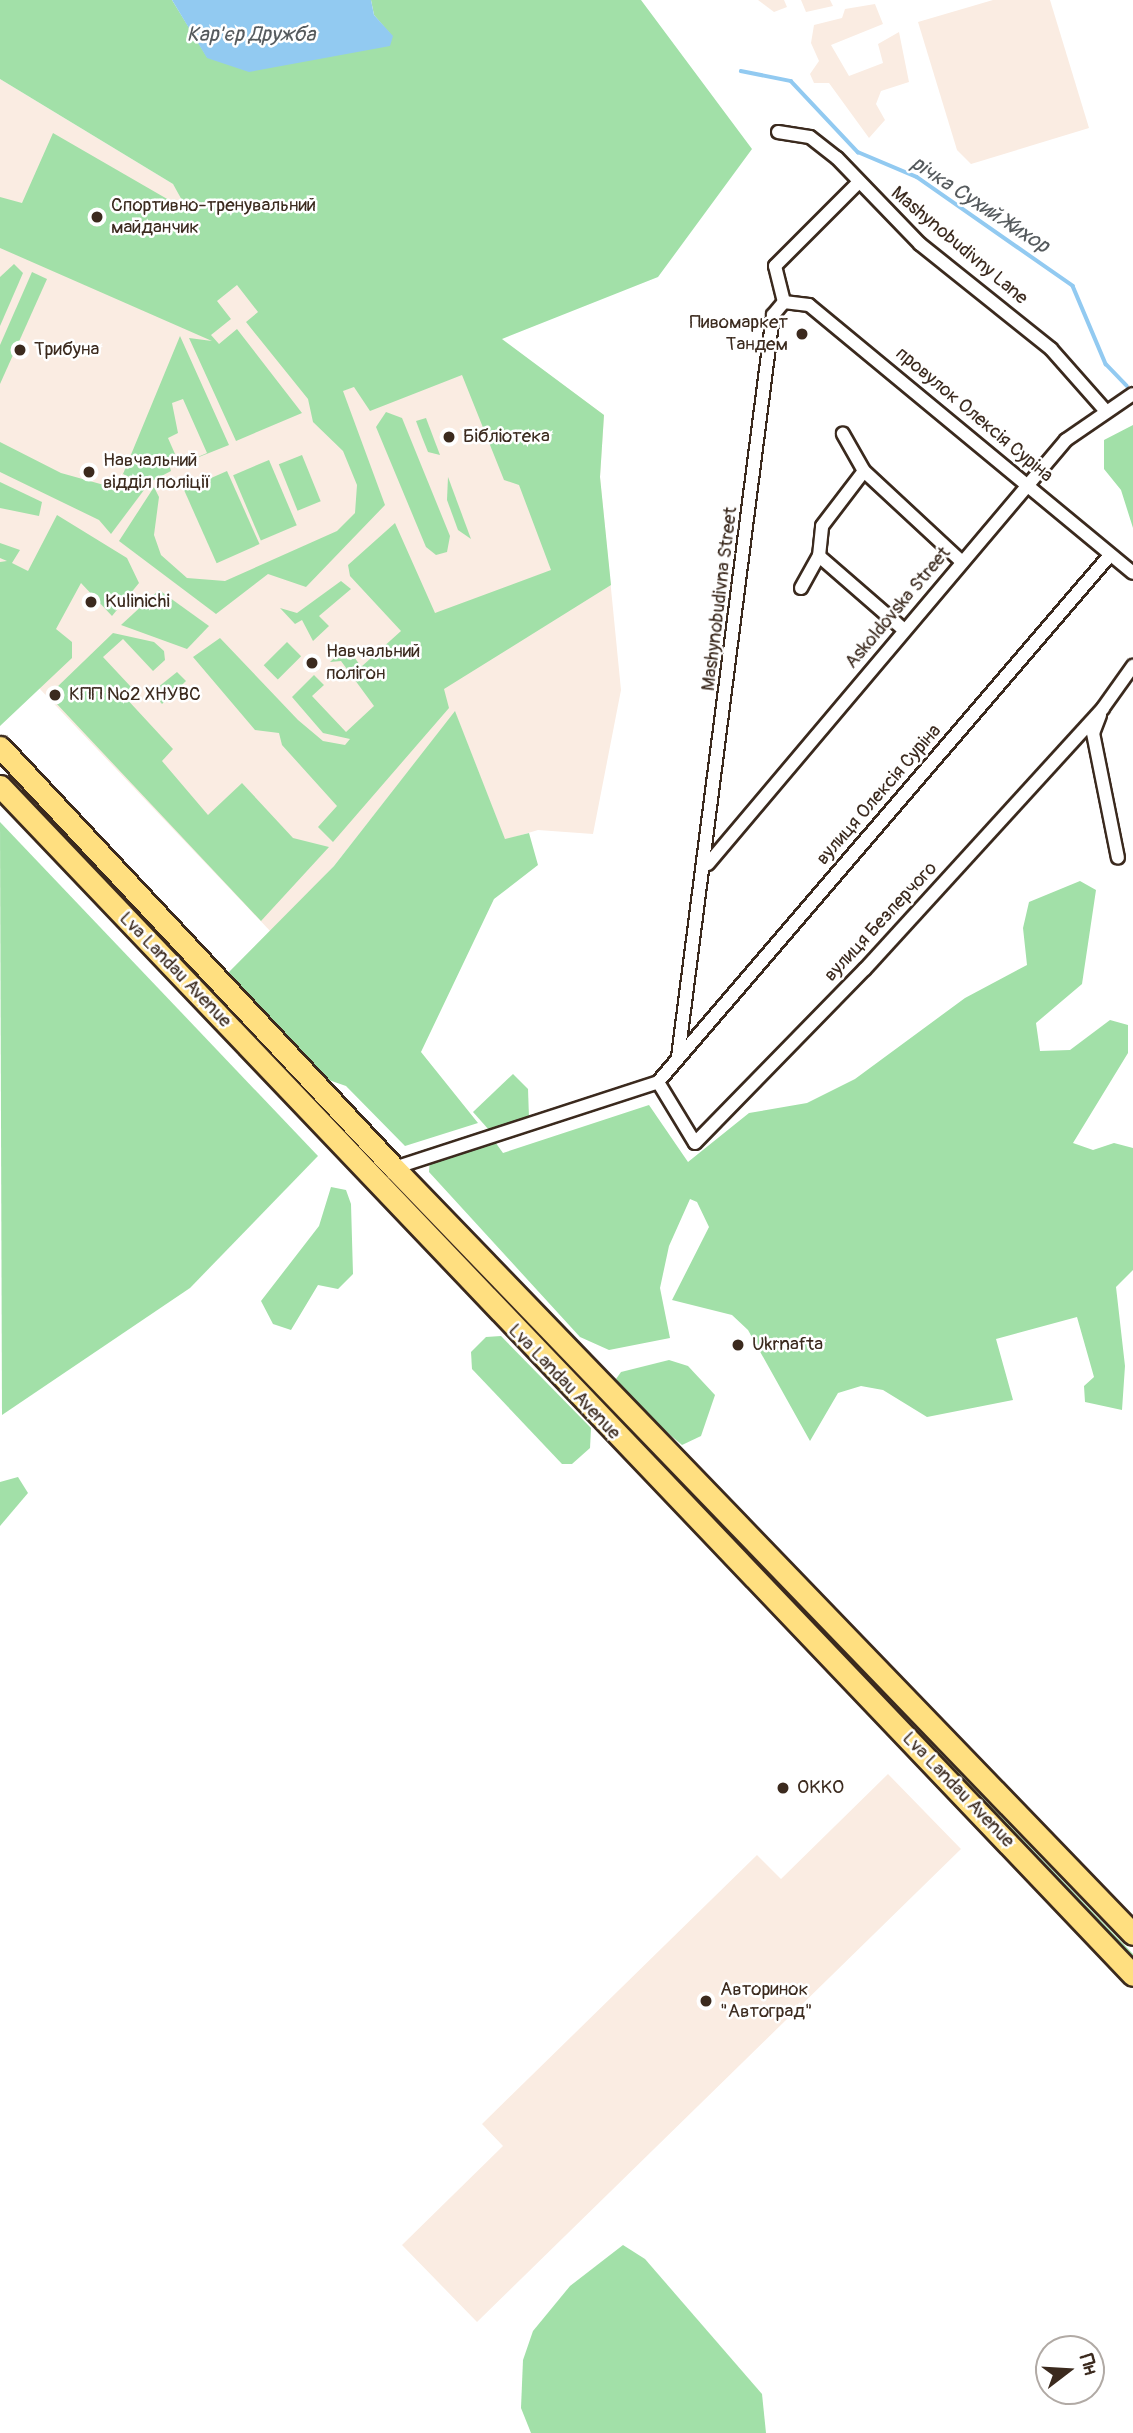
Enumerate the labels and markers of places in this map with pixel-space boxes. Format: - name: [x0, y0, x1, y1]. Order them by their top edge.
- place label: Спортивно-тренувальний майданчик: [111, 195, 316, 239]
- marker: Спортивно-тренувальний майданчик: [89, 209, 105, 225]
- place label: Пивомаркет Тандем: [690, 312, 788, 356]
- marker: Пивомаркет Тандем: [794, 326, 810, 342]
- place label: Трибуна: [34, 339, 99, 361]
- marker: Трибуна: [12, 342, 28, 358]
- place label: Бібліотека: [463, 426, 550, 448]
- marker: Бібліотека: [441, 429, 457, 445]
- place label: Навчальний відділ поліції: [103, 450, 211, 494]
- marker: Навчальний відділ поліції: [81, 464, 97, 480]
- place label: Kulinichi: [105, 591, 170, 613]
- marker: Kulinichi: [83, 594, 99, 610]
- place label: Навчальний полігон: [326, 641, 420, 685]
- marker: Навчальний полігон: [304, 655, 320, 671]
- place label: КПП №2 ХНУВС: [69, 684, 201, 706]
- marker: КПП №2 ХНУВС: [47, 687, 63, 703]
- place label: Ukrnafta: [752, 1334, 823, 1356]
- marker: Ukrnafta: [730, 1337, 746, 1353]
- place label: OKKO: [797, 1777, 844, 1799]
- marker: OKKO: [775, 1780, 791, 1796]
- place label: Авторинок "Автоград": [720, 1979, 813, 2023]
- marker: Авторинок "Автоград": [698, 1993, 714, 2009]

